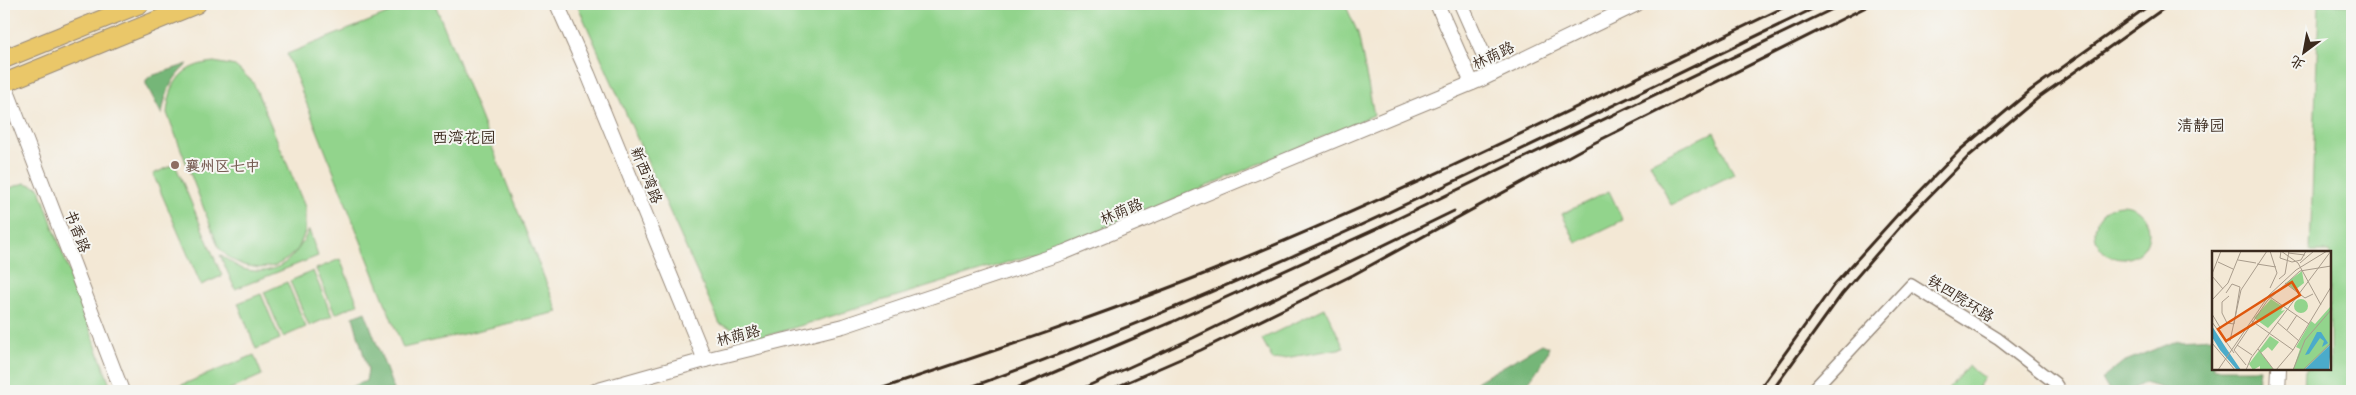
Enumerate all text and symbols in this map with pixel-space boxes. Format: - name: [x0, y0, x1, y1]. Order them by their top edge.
- north arrow: [2278, 28, 2328, 78]
- street label: 林荫路: [1469, 37, 1517, 73]
- text: 北: [2286, 52, 2308, 74]
- district label: 清静园: [2177, 115, 2225, 135]
- district label: 西湾花园: [432, 127, 496, 147]
- street label: 新西湾路: [627, 144, 667, 206]
- place label: 襄州区七中: [185, 156, 260, 175]
- marker: 襄州区七中: [169, 159, 181, 171]
- street label: 林荫路: [1097, 193, 1145, 229]
- street label: 书香路: [61, 207, 95, 255]
- inset map: [2212, 251, 2331, 370]
- street label: 铁四院环路: [1924, 270, 1998, 326]
- street label: 林荫路: [714, 320, 762, 350]

